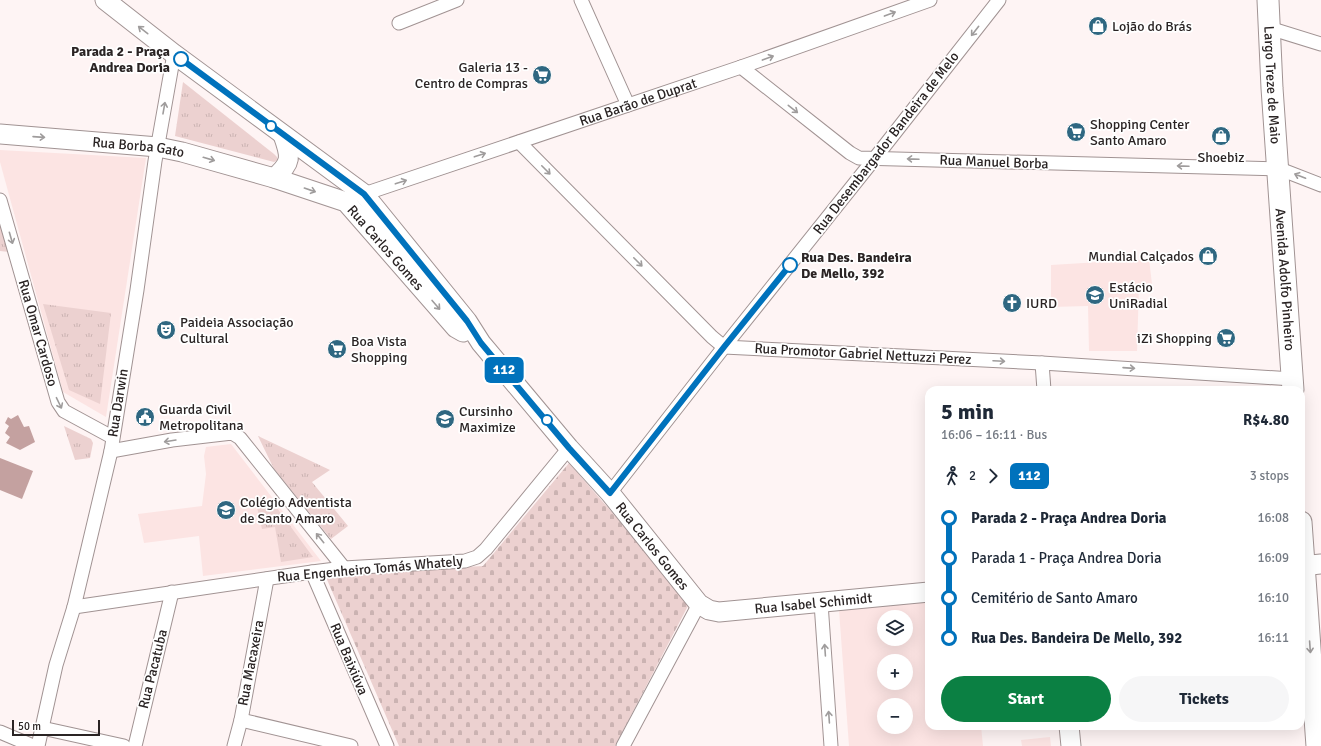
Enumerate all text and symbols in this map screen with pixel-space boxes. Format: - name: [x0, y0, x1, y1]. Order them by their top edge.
- one-way arrow: [884, 10, 896, 18]
- shop icon: Lojão do Brás: [1087, 15, 1109, 37]
- place label: Lojão do Brás: [1112, 18, 1192, 35]
- one-way arrow: [971, 25, 979, 36]
- street label: Largo Treze de Maio: [1261, 25, 1284, 145]
- one-way arrow: [138, 26, 149, 34]
- place label: Parada 2 - Praça Andrea Doria: [71, 43, 170, 76]
- street label: Rua Desembargador Bandeira de Melo: [809, 48, 963, 238]
- marker: Parada 2 - Praça Andrea Doria: [173, 51, 189, 67]
- one-way arrow: [761, 53, 773, 61]
- place label: Galeria 13 - Centro de Compras: [415, 59, 528, 92]
- supermarket icon: Galeria 13 - Centro de Compras: [531, 64, 553, 86]
- street label: Rua Barão de Duprat: [577, 74, 699, 129]
- one-way arrow: [161, 102, 169, 115]
- one-way arrow: [788, 104, 799, 113]
- place label: Shopping Center Santo Amaro: [1090, 116, 1190, 149]
- unlabelled marker: [265, 120, 277, 132]
- supermarket icon: Shopping Center Santo Amaro: [1065, 121, 1087, 143]
- shop icon: Shoebiz: [1210, 125, 1232, 147]
- street label: Rua Borba Gato: [92, 133, 186, 161]
- one-way arrow: [32, 134, 45, 141]
- place label: Shoebiz: [1197, 149, 1245, 166]
- one-way arrow: [473, 151, 486, 158]
- street label: Rua Manuel Borba: [939, 152, 1049, 172]
- one-way arrow: [202, 156, 215, 164]
- one-way arrow: [907, 156, 920, 163]
- one-way arrow: [1177, 163, 1190, 170]
- one-way arrow: [541, 165, 551, 175]
- one-way arrow: [1294, 172, 1306, 180]
- one-way arrow: [394, 178, 407, 185]
- one-way arrow: [303, 187, 316, 194]
- street label: Rua Carlos Gomes: [344, 201, 428, 294]
- street label: Avenida Adolfo Pinheiro: [1272, 208, 1299, 351]
- one-way arrow: [7, 231, 15, 244]
- shop icon: Mundial Calçados: [1197, 245, 1219, 267]
- place label: Mundial Calçados: [1088, 248, 1194, 265]
- place label: Rua Des. Bandeira De Mello, 392: [801, 249, 912, 282]
- one-way arrow: [633, 257, 643, 267]
- marker: Rua Des. Bandeira De Mello, 392: [782, 257, 798, 273]
- street label: Rua Omar Cardoso: [15, 278, 61, 388]
- place label: Estácio UniRadial: [1109, 279, 1168, 312]
- school or university icon: Estácio UniRadial: [1084, 284, 1106, 306]
- church icon: IURD: [1001, 292, 1023, 314]
- place label: IURD: [1026, 295, 1057, 312]
- one-way arrow: [432, 300, 441, 310]
- place label: Paideia Associação Cultural: [180, 314, 294, 347]
- theatre icon: Paideia Associação Cultural: [155, 319, 177, 341]
- supermarket icon: iZi Shopping: [1215, 327, 1237, 349]
- place label: iZi Shopping: [1137, 330, 1212, 347]
- place label: Boa Vista Shopping: [351, 333, 407, 366]
- supermarket icon: Boa Vista Shopping: [326, 338, 348, 360]
- street label: Rua Promotor Gabriel Nettuzzi Perez: [754, 340, 972, 368]
- line badge: 112: [481, 357, 527, 383]
- one-way arrow: [992, 357, 1005, 364]
- text: 112: [493, 361, 515, 378]
- one-way arrow: [1122, 365, 1135, 372]
- street label: Rua Darwin: [104, 368, 132, 438]
- one-way arrow: [56, 396, 63, 408]
- text: 5 min: [941, 398, 994, 425]
- place label: Guarda Civil Metropolitana: [159, 401, 244, 434]
- place label: Cursinho Maximize: [459, 403, 516, 436]
- public building icon: Guarda Civil Metropolitana: [134, 406, 156, 428]
- school or university icon: Cursinho Maximize: [434, 408, 456, 430]
- text: R$4.80: [1243, 411, 1289, 429]
- unlabelled marker: [541, 414, 553, 426]
- text: 16:06 – 16:11 · Bus: [941, 427, 1047, 443]
- one-way arrow: [163, 437, 176, 445]
- icon: walk: [941, 465, 963, 487]
- icon: forward: [982, 465, 1004, 487]
- text: 112: [1018, 467, 1041, 484]
- text: 2: [969, 468, 976, 484]
- text: 3 stops: [1250, 468, 1289, 484]
- place label: Colégio Adventista de Santo Amaro: [240, 494, 352, 527]
- school or university icon: Colégio Adventista de Santo Amaro: [215, 499, 237, 521]
- street label: Rua Carlos Gomes: [612, 499, 693, 593]
- text: Parada 2 - Praça Andrea Doria: [971, 509, 1167, 527]
- text: 16:08: [1257, 510, 1289, 526]
- one-way arrow: [315, 533, 324, 543]
- text: Parada 1 - Praça Andrea Doria: [971, 549, 1162, 567]
- text: 16:09: [1257, 550, 1289, 566]
- street label: Rua Engenheiro Tomás Whately: [276, 552, 464, 586]
- street label: Rua Isabel Schimidt: [754, 589, 873, 617]
- text: Cemitério de Santo Amaro: [971, 589, 1138, 607]
- text: 16:10: [1257, 590, 1289, 606]
- map controls: [877, 610, 913, 734]
- button: layers: [877, 610, 913, 646]
- street label: Rua Macaxeira: [234, 619, 268, 707]
- street label: Rua Baixiúva: [326, 620, 372, 698]
- street label: Rua Pacatuba: [135, 628, 171, 710]
- text: Rua Des. Bandeira De Mello, 392: [971, 629, 1182, 647]
- text: 16:11: [1257, 630, 1289, 646]
- one-way arrow: [1306, 640, 1313, 653]
- one-way arrow: [821, 644, 828, 657]
- button: +: [877, 654, 913, 690]
- button: Start: [941, 676, 1111, 722]
- button: Tickets: [1119, 676, 1289, 722]
- button: −: [877, 698, 913, 734]
- one-way arrow: [826, 711, 833, 724]
- scale bar: [12, 718, 100, 737]
- text: 50 m: [18, 720, 41, 733]

